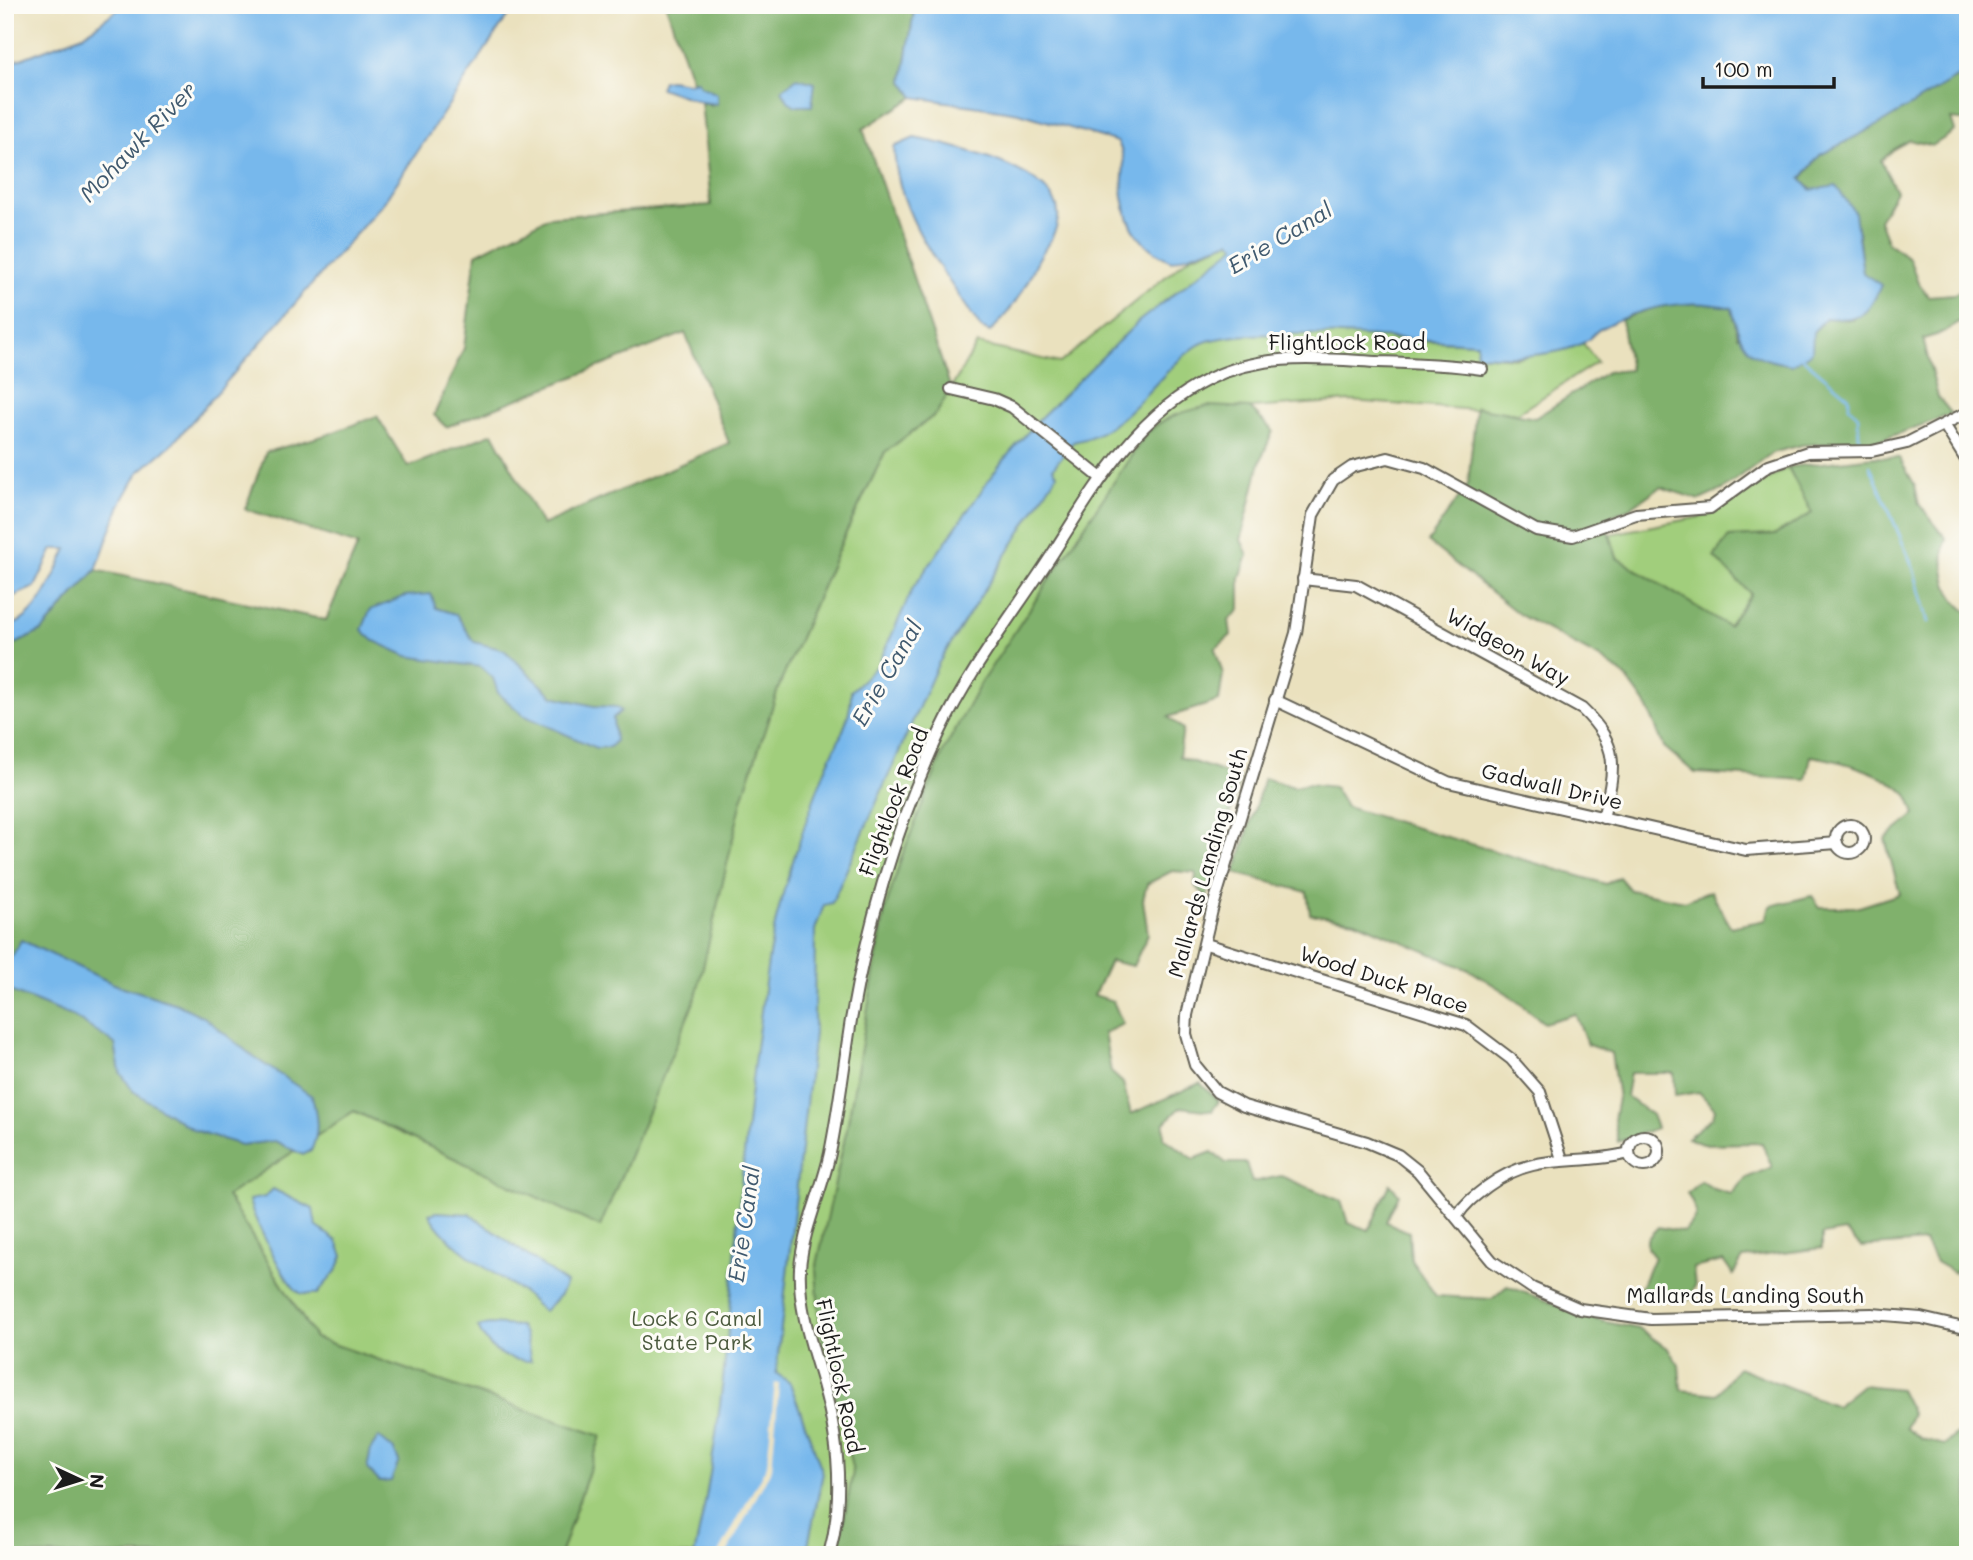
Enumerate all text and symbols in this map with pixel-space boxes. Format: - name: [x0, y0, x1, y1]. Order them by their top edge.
- scale bar: [1703, 46, 1835, 90]
- text: 100 m: [1714, 55, 1773, 82]
- water label: Mohawk River: [72, 75, 202, 208]
- water label: Erie Canal: [1222, 194, 1338, 280]
- street label: Flightlock Road: [1269, 328, 1425, 355]
- street label: Widgeon Way: [1442, 601, 1575, 691]
- water label: Erie Canal: [844, 614, 928, 731]
- street label: Flightlock Road: [852, 723, 933, 880]
- street label: Mallards Landing South: [1161, 745, 1252, 980]
- street label: Gadwall Drive: [1479, 756, 1626, 815]
- street label: Wood Duck Place: [1297, 939, 1472, 1019]
- water label: Erie Canal: [720, 1164, 766, 1284]
- street label: Mallards Landing South: [1626, 1281, 1864, 1308]
- street label: Flightlock Road: [811, 1296, 870, 1455]
- park label: Lock 6 Canal State Park: [631, 1304, 763, 1355]
- north arrow: [46, 1444, 116, 1514]
- text: N: [84, 1473, 110, 1489]

